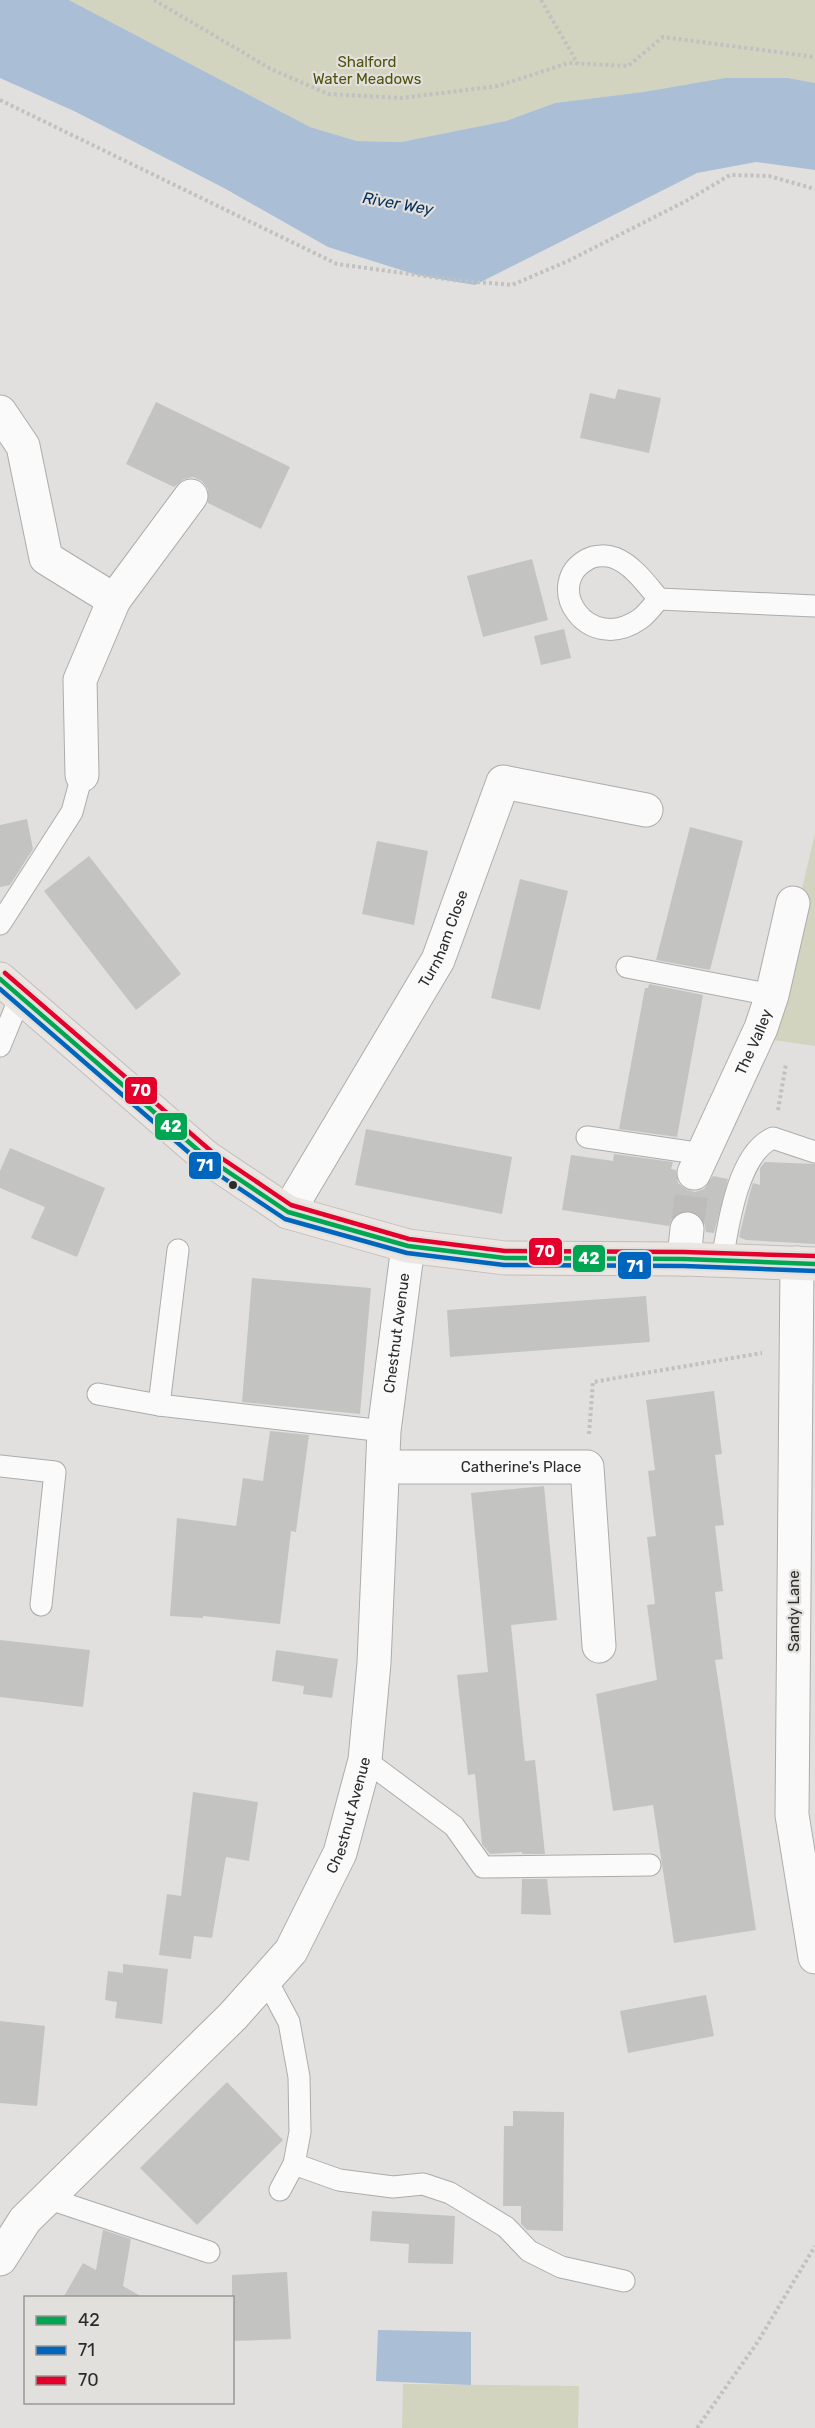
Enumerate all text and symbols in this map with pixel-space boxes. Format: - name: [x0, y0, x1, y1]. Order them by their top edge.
- park label: Shalford Water Meadows: [313, 53, 422, 88]
- water label: River Wey: [361, 188, 436, 219]
- street label: Turnham Close: [415, 888, 472, 991]
- street label: The Valley: [732, 1007, 776, 1078]
- line badge: 70: [124, 1076, 158, 1105]
- text: 70: [131, 1081, 151, 1100]
- line badge: 42: [154, 1112, 188, 1141]
- text: 42: [160, 1117, 182, 1136]
- line badge: 71: [188, 1151, 222, 1180]
- text: 71: [196, 1156, 214, 1175]
- unlabelled marker: [227, 1179, 239, 1191]
- line badge: 70: [528, 1237, 563, 1266]
- text: 70: [535, 1242, 555, 1261]
- line badge: 42: [572, 1244, 606, 1273]
- text: 42: [578, 1249, 600, 1268]
- line badge: 71: [617, 1251, 652, 1280]
- text: 71: [626, 1257, 644, 1276]
- street label: Chestnut Avenue: [380, 1272, 413, 1394]
- street label: Catherine's Place: [461, 1458, 581, 1476]
- street label: Sandy Lane: [785, 1570, 803, 1652]
- street label: Chestnut Avenue: [322, 1755, 374, 1877]
- legend: [24, 2296, 234, 2404]
- text: 42: [78, 2309, 100, 2331]
- text: 71: [78, 2339, 95, 2361]
- text: 70: [78, 2369, 99, 2391]

